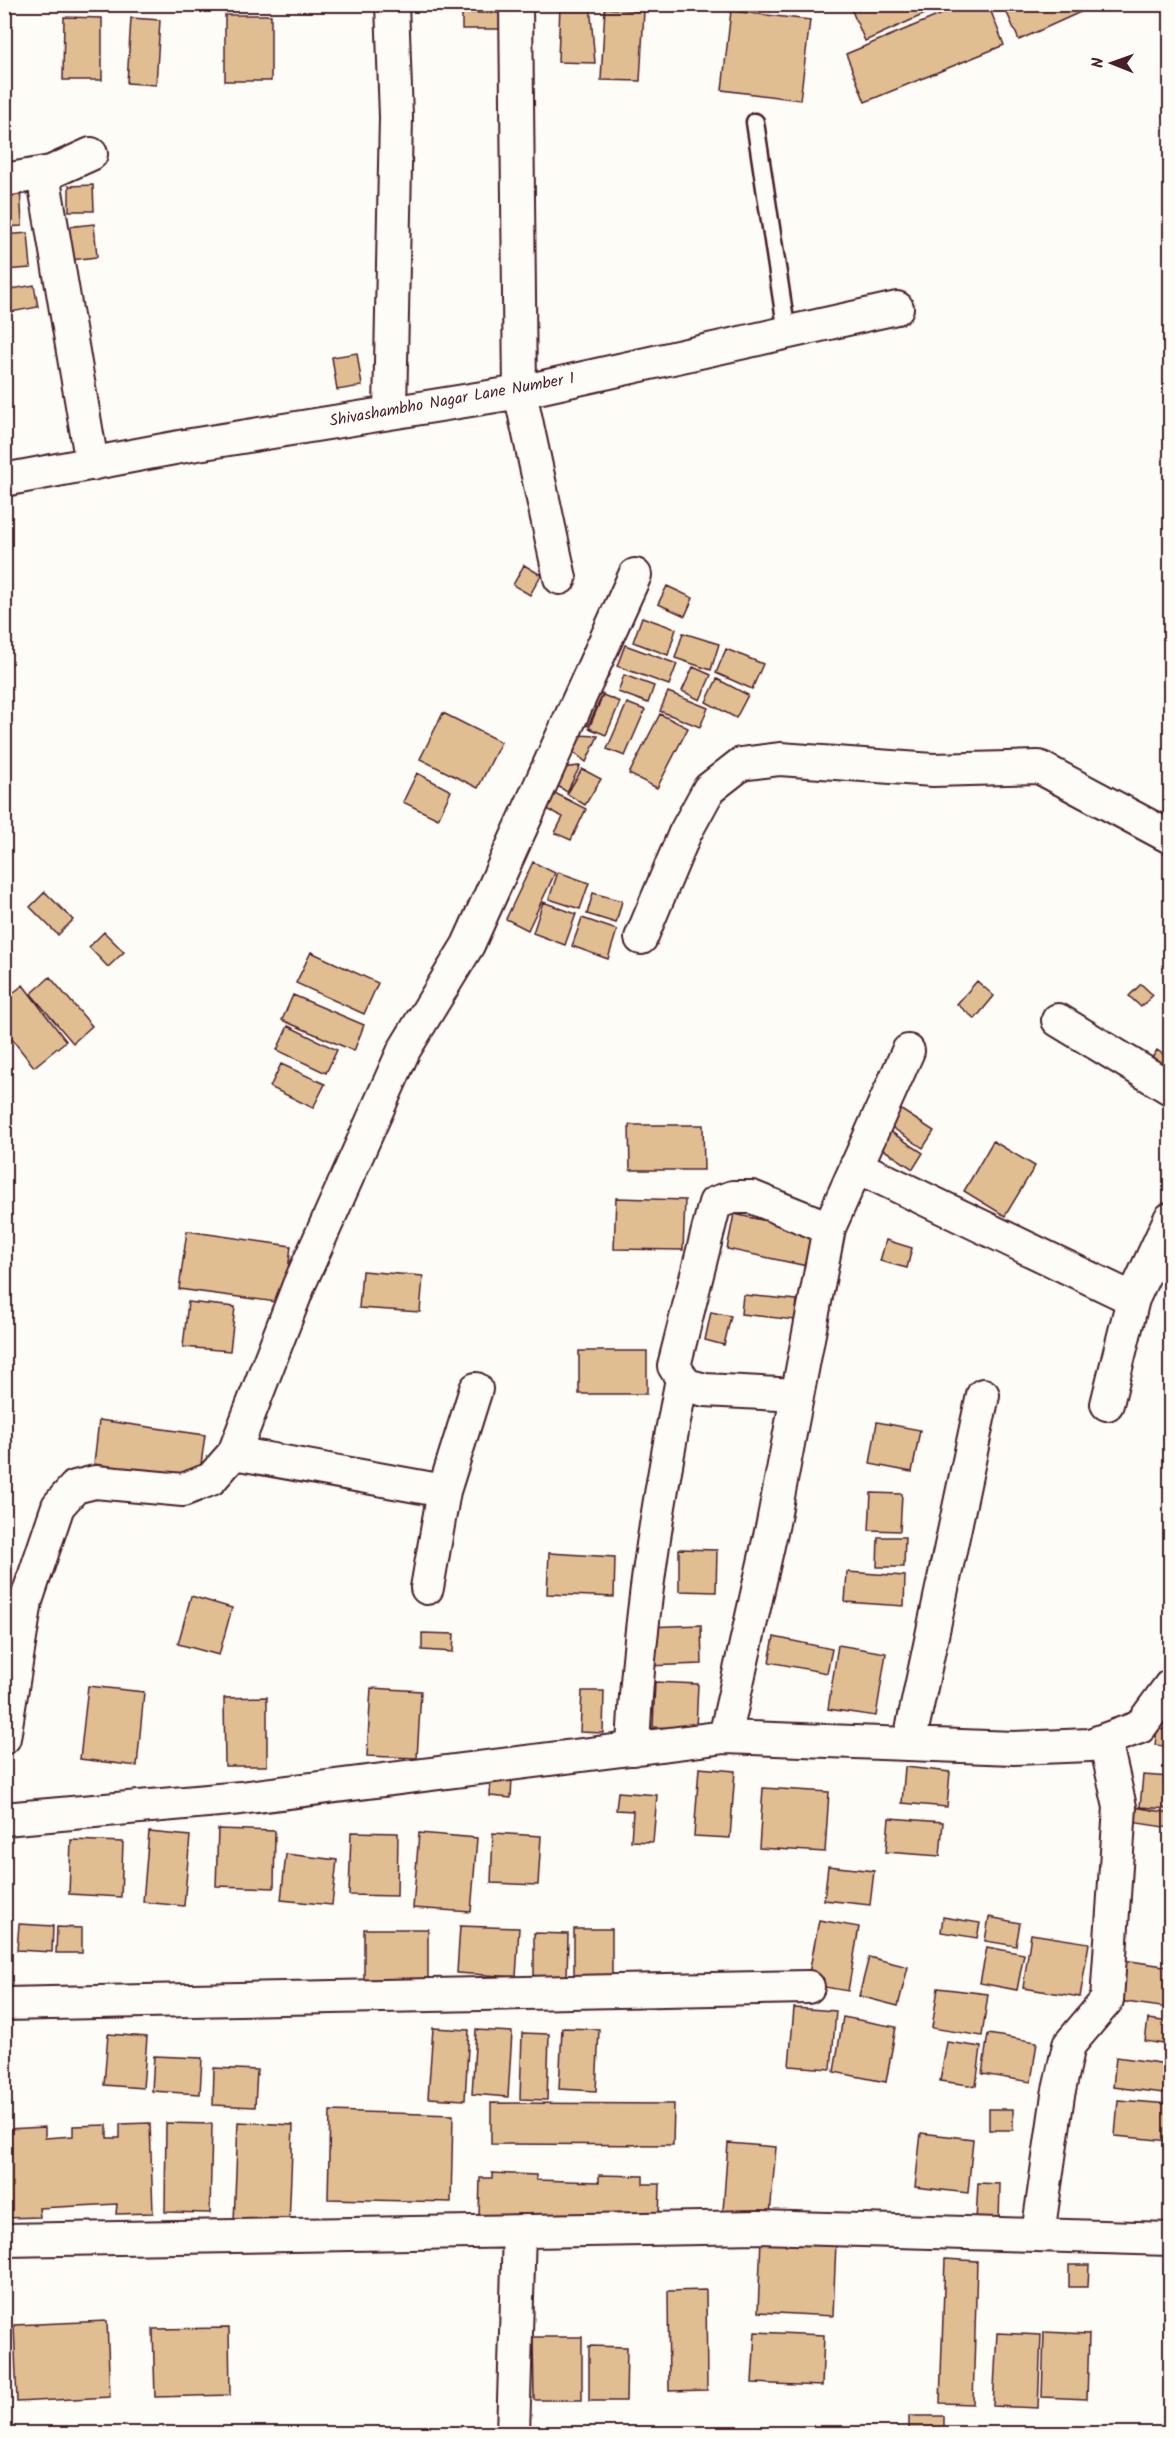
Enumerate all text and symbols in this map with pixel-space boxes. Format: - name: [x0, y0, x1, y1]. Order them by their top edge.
- north arrow: [1082, 33, 1142, 93]
- text: N: [1086, 57, 1111, 68]
- street label: Shivashambho Nagar Lane Number 1: [327, 366, 577, 434]

